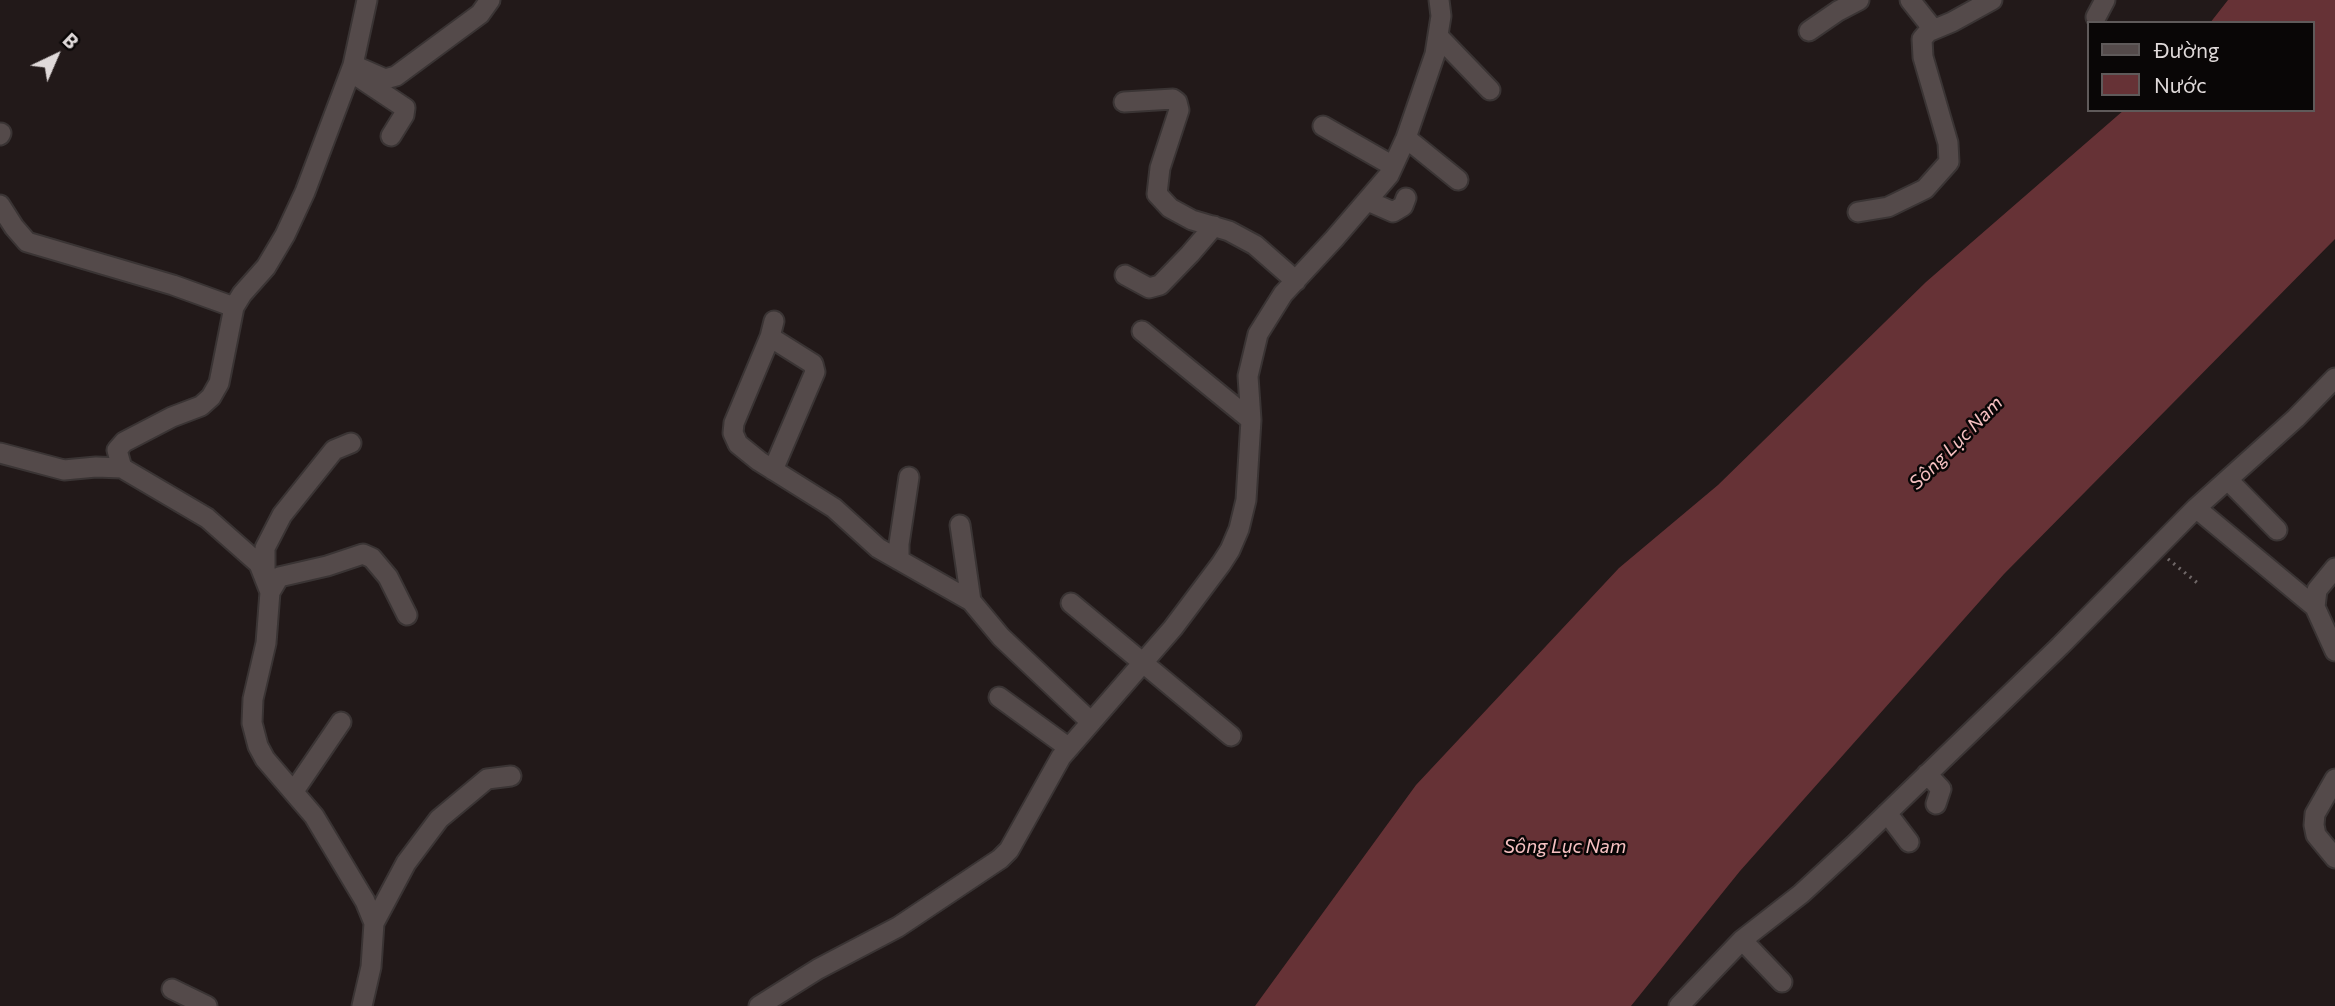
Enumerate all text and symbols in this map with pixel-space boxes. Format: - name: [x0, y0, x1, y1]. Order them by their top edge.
- north arrow: [21, 21, 91, 91]
- legend: [2086, 21, 2314, 112]
- text: B: [58, 28, 83, 53]
- text: Đường: [2154, 37, 2219, 62]
- text: Nước: [2154, 72, 2207, 97]
- water label: Sông Lục Nam: [1905, 392, 2007, 494]
- water label: Sông Lục Nam: [1504, 836, 1626, 858]

